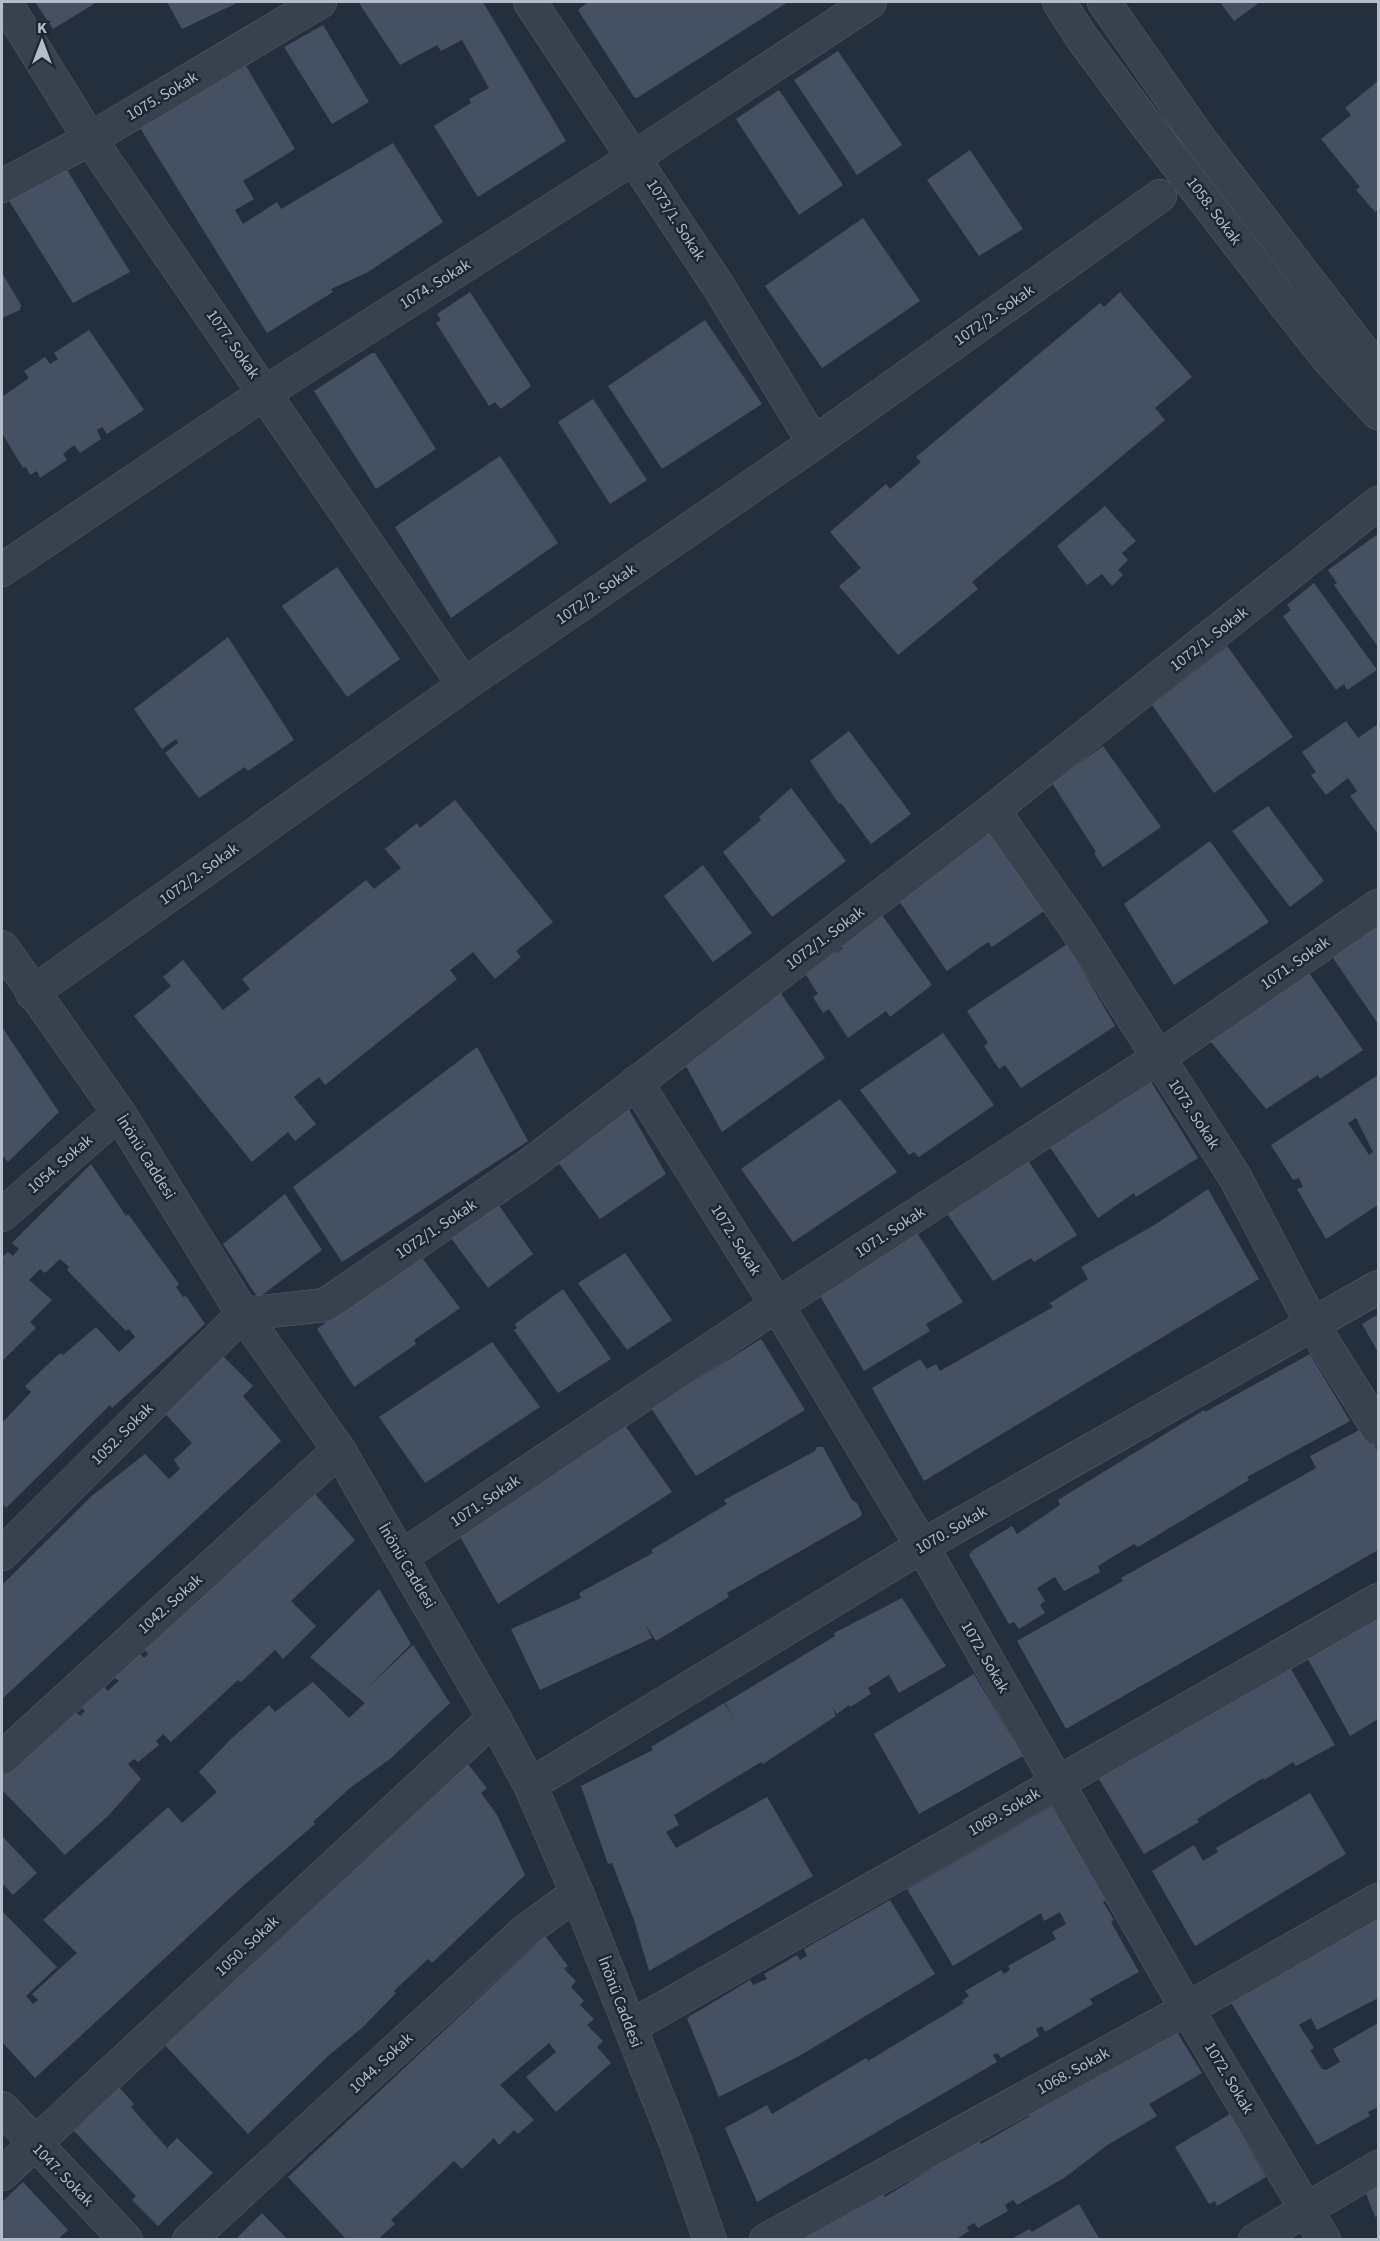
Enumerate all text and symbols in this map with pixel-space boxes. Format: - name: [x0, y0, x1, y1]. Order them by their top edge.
- north arrow: [12, 12, 72, 72]
- text: K: [37, 17, 47, 39]
- street label: 1075. Sokak: [122, 66, 202, 126]
- street label: 1058. Sokak: [1181, 172, 1247, 250]
- street label: 1073/1. Sokak: [641, 175, 711, 265]
- street label: 1074. Sokak: [395, 253, 475, 315]
- street label: 1072/2. Sokak: [949, 279, 1039, 351]
- street label: 1077. Sokak: [201, 305, 265, 383]
- street label: 1072/2. Sokak: [551, 558, 641, 630]
- street label: 1072/1. Sokak: [1165, 602, 1253, 676]
- street label: 1072/2. Sokak: [155, 838, 243, 910]
- street label: 1072/1. Sokak: [781, 901, 869, 975]
- street label: 1071. Sokak: [1256, 931, 1334, 995]
- street label: 1073. Sokak: [1163, 1074, 1225, 1154]
- street label: İnönü Caddesi: [111, 1111, 181, 1203]
- street label: 1054. Sokak: [23, 1129, 97, 1199]
- street label: 1072/1. Sokak: [391, 1194, 481, 1264]
- street label: 1072. Sokak: [705, 1200, 767, 1280]
- street label: 1071. Sokak: [850, 1201, 930, 1263]
- street label: 1052. Sokak: [86, 1398, 158, 1470]
- street label: 1071. Sokak: [446, 1469, 524, 1532]
- street label: 1070. Sokak: [911, 1500, 991, 1560]
- street label: İnönü Caddesi: [373, 1519, 441, 1613]
- street label: 1042. Sokak: [133, 1569, 207, 1639]
- street label: 1072. Sokak: [955, 1617, 1015, 1697]
- street label: 1069. Sokak: [964, 1782, 1044, 1842]
- street label: 1050. Sokak: [210, 1911, 284, 1981]
- street label: İnönü Caddesi: [593, 1953, 647, 2051]
- street label: 1044. Sokak: [344, 2028, 418, 2098]
- street label: 1072. Sokak: [1199, 2038, 1259, 2118]
- street label: 1068. Sokak: [1033, 2042, 1113, 2100]
- street label: 1047. Sokak: [27, 2139, 99, 2211]

